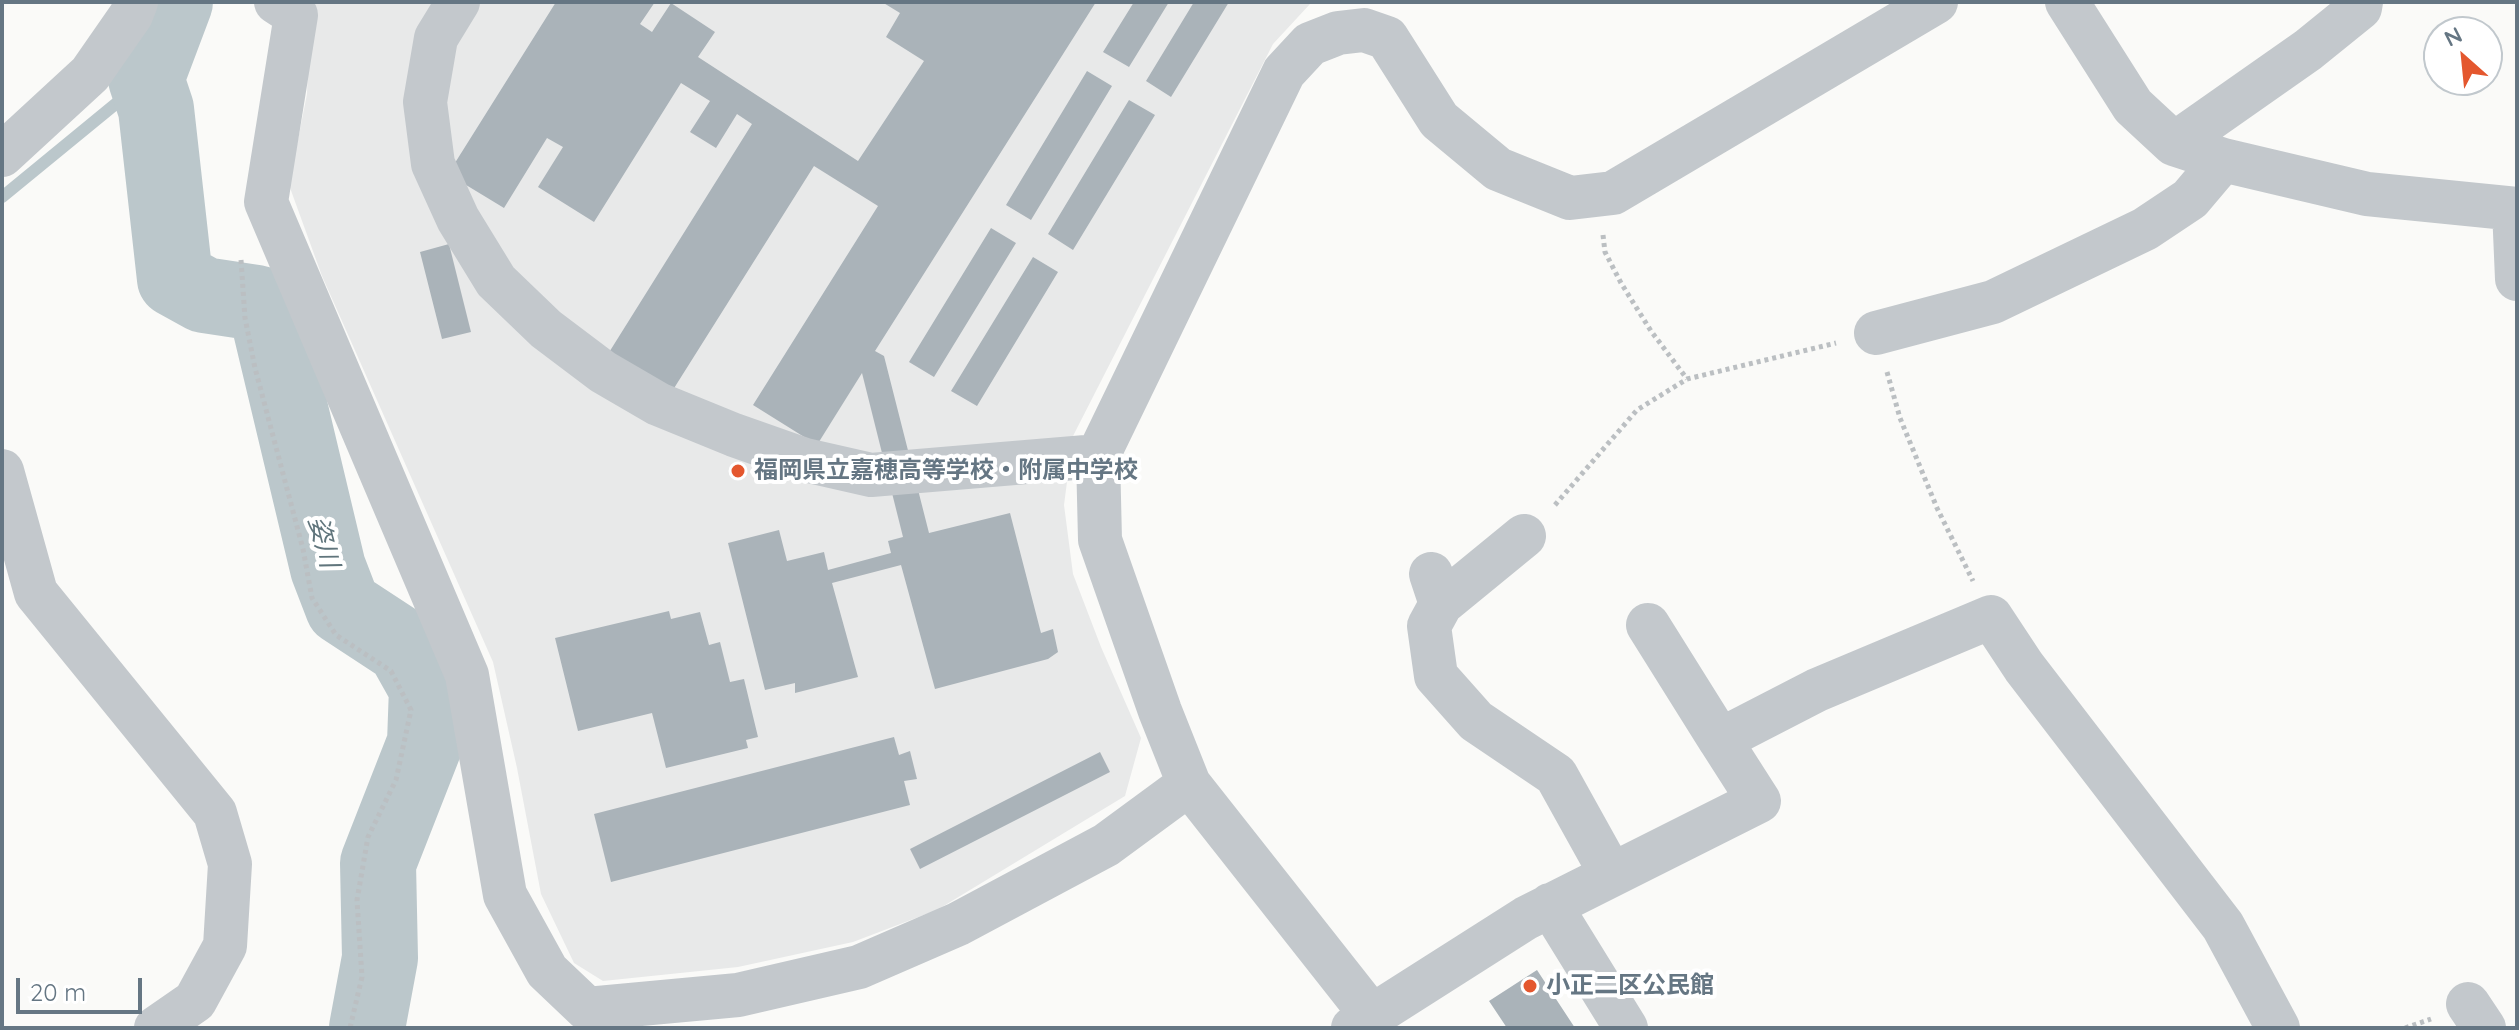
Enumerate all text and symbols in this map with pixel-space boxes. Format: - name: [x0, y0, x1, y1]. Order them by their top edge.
- north arrow: [2423, 16, 2503, 96]
- text: N: [2439, 20, 2467, 53]
- place label: 福岡県立嘉穂高等学校・附属中学校: [754, 457, 1138, 485]
- marker: 福岡県立嘉穂高等学校・附属中学校: [729, 462, 747, 480]
- water label: 姿川: [301, 513, 345, 571]
- scale bar: [20, 962, 146, 1012]
- place label: 小正二区公民館: [1546, 972, 1714, 1000]
- text: 20 m: [30, 977, 86, 1007]
- marker: 小正二区公民館: [1521, 977, 1539, 995]

